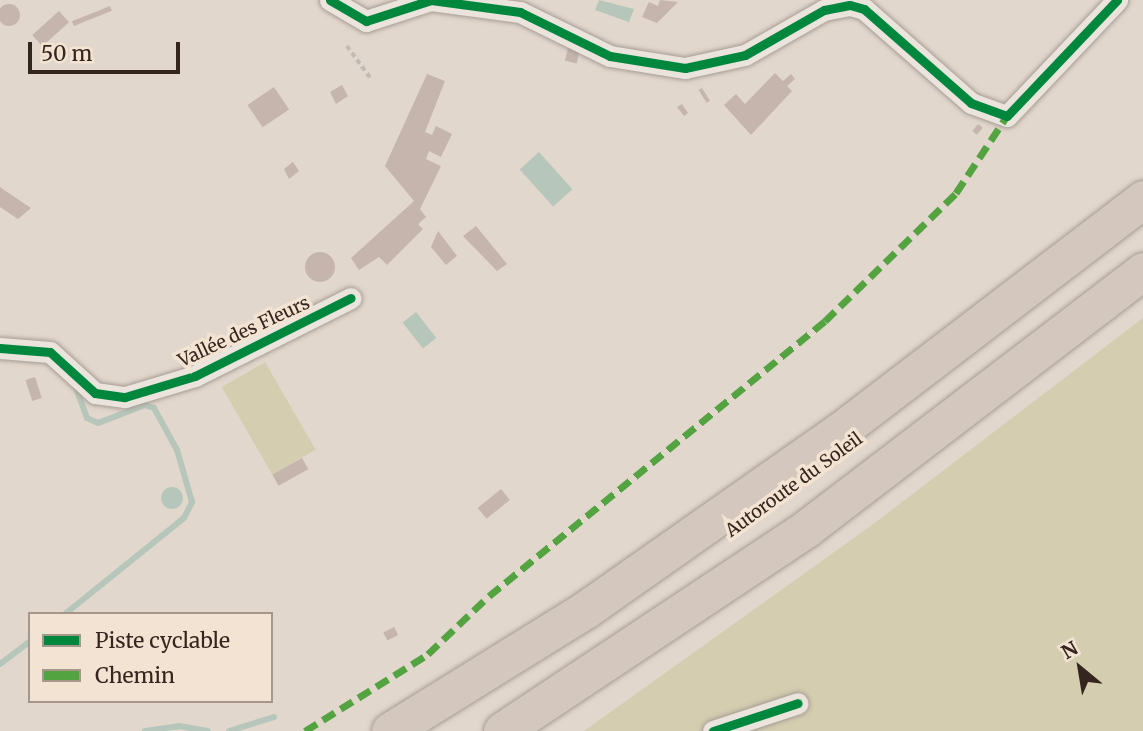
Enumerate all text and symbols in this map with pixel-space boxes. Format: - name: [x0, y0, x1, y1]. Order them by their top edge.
- scale bar: [32, 28, 184, 72]
- text: 50 m: [41, 40, 92, 67]
- street label: Vallée des Fleurs: [175, 292, 313, 372]
- street label: Autoroute du Soleil: [721, 428, 867, 542]
- legend: [28, 612, 273, 703]
- text: Piste cyclable: [95, 627, 230, 654]
- north arrow: [1045, 633, 1115, 703]
- text: N: [1057, 636, 1082, 664]
- text: Chemin: [95, 662, 175, 689]

